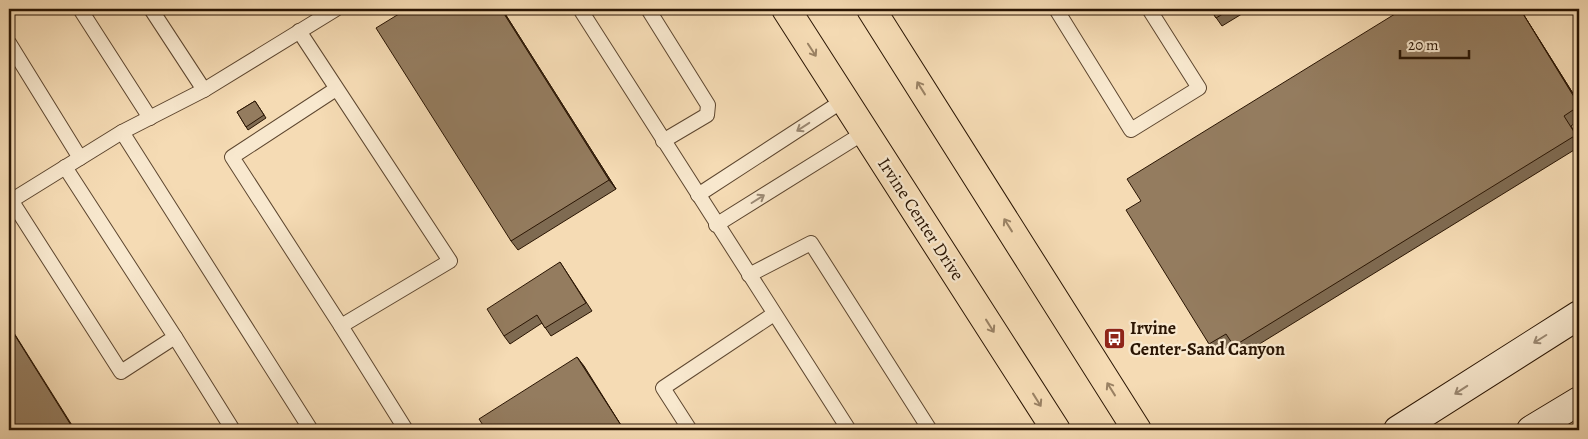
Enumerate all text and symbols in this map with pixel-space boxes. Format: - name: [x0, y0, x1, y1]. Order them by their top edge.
- scale bar: [1400, 28, 1469, 60]
- text: 20 m: [1408, 35, 1439, 55]
- one-way arrow: [808, 42, 818, 56]
- one-way arrow: [916, 81, 927, 95]
- one-way arrow: [797, 122, 811, 132]
- street label: Irvine Center Drive: [872, 153, 970, 285]
- one-way arrow: [750, 194, 764, 204]
- one-way arrow: [1003, 219, 1013, 233]
- place label: Irvine Center-Sand Canyon: [1130, 316, 1285, 361]
- one-way arrow: [984, 319, 995, 333]
- bus stop icon: Irvine Center-Sand Canyon: [1102, 326, 1126, 350]
- one-way arrow: [1534, 334, 1548, 344]
- one-way arrow: [1106, 382, 1117, 396]
- one-way arrow: [1454, 385, 1468, 395]
- one-way arrow: [1032, 393, 1042, 407]

